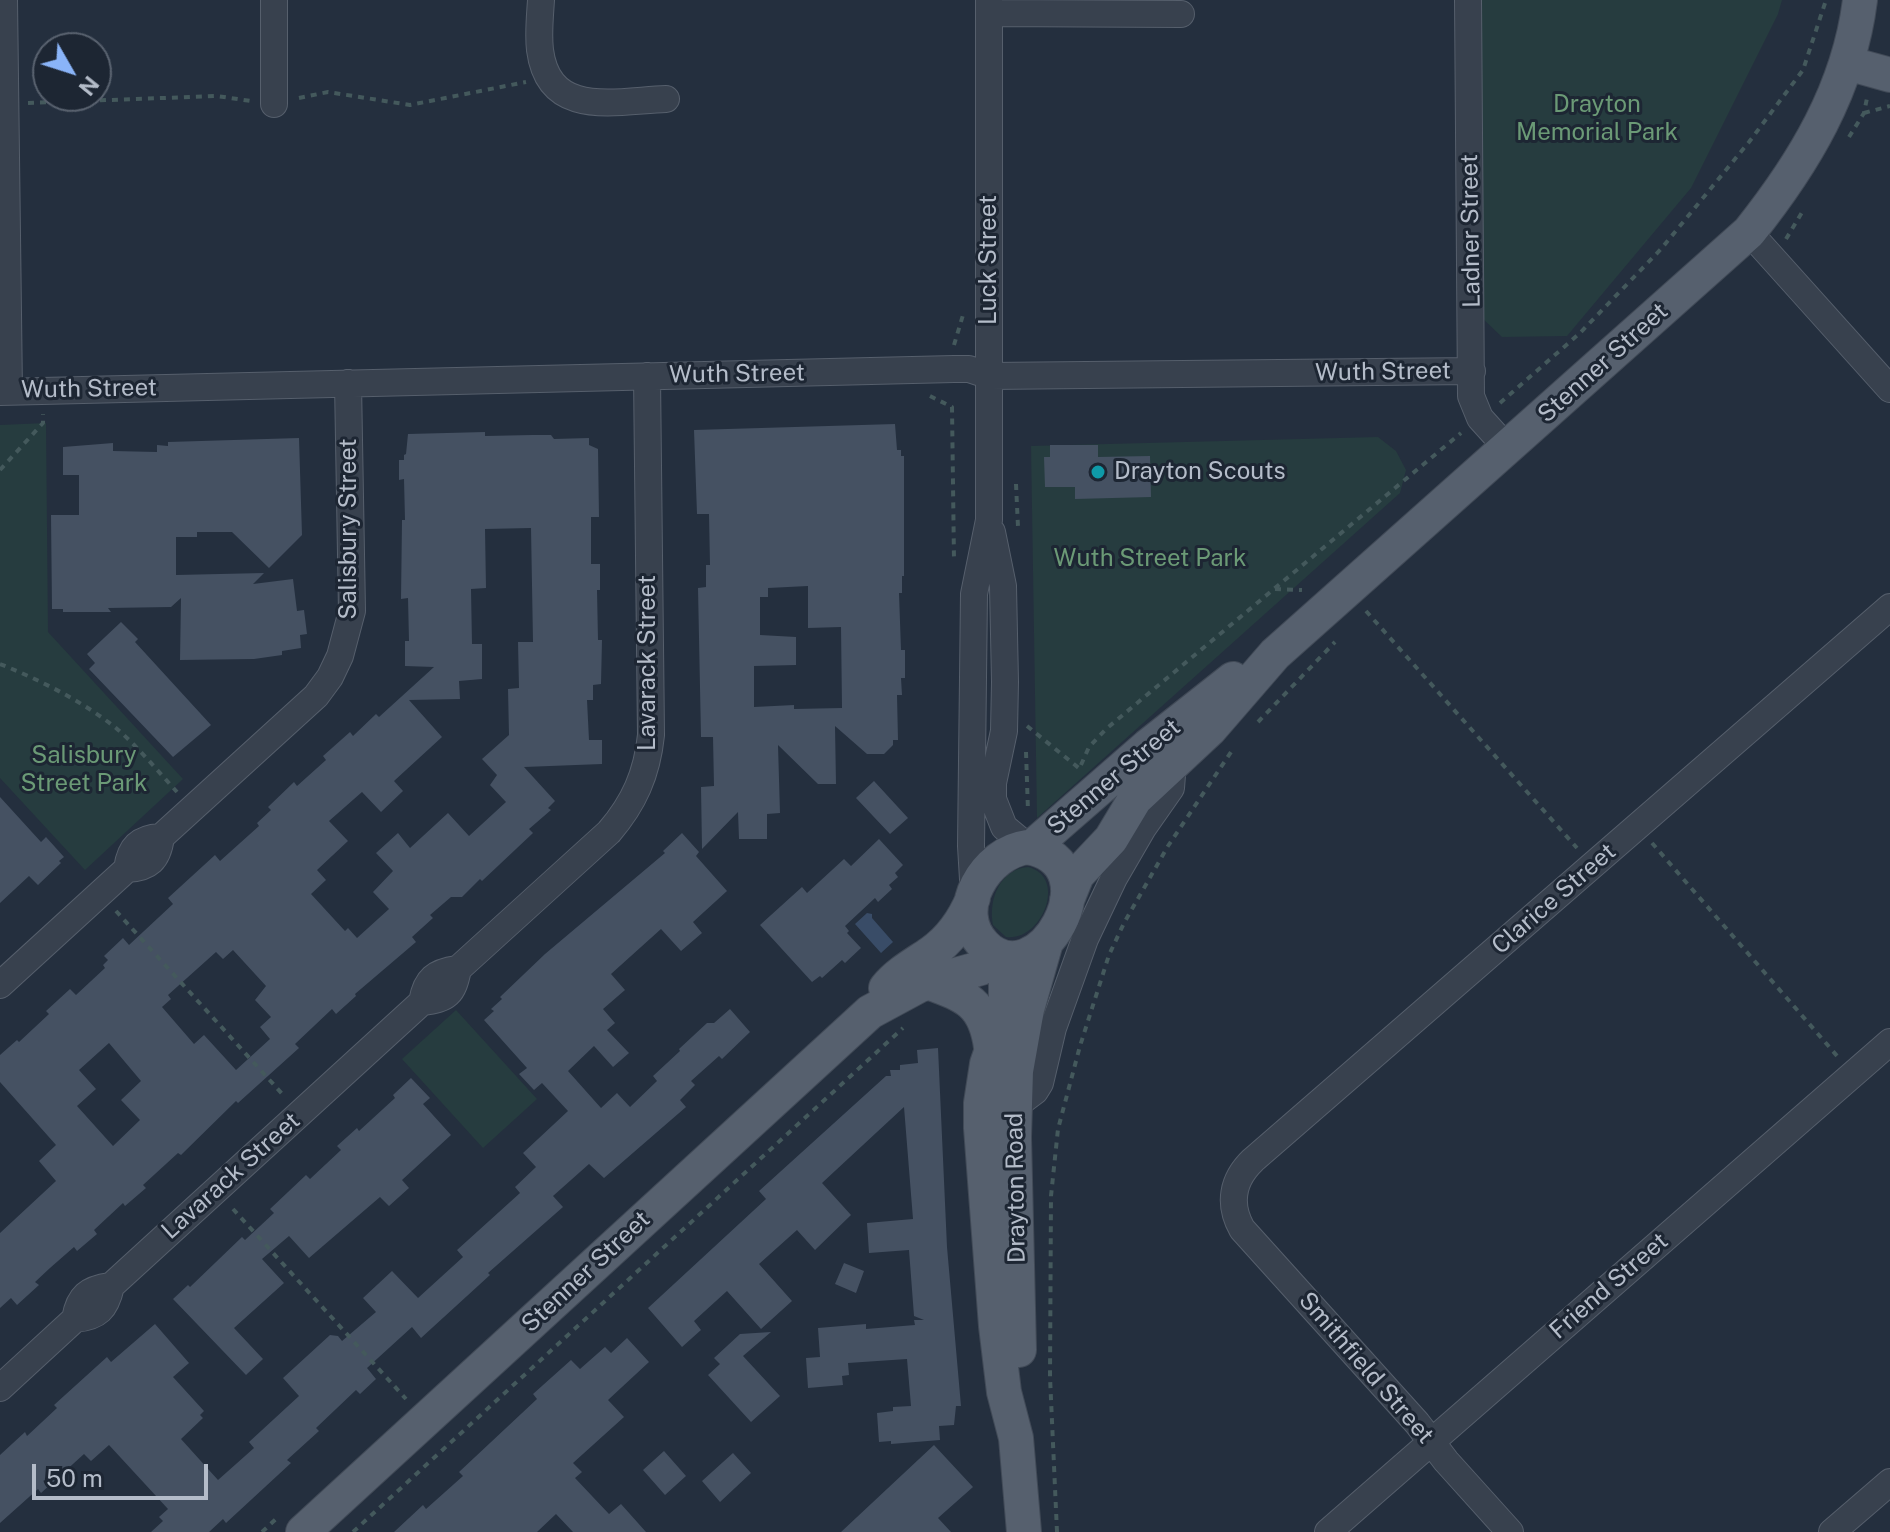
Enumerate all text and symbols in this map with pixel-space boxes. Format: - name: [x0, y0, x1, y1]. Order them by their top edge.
- north arrow: [32, 32, 112, 112]
- text: N: [74, 71, 105, 101]
- park label: Drayton Memorial Park: [1516, 91, 1678, 147]
- street label: Ladner Street: [1455, 154, 1487, 308]
- street label: Luck Street: [975, 195, 1003, 325]
- street label: Stenner Street: [1532, 297, 1674, 429]
- street label: Wuth Street: [1315, 356, 1451, 388]
- street label: Wuth Street: [669, 358, 805, 390]
- street label: Wuth Street: [21, 373, 157, 405]
- street label: Salisbury Street: [335, 438, 363, 620]
- place label: Drayton Scouts: [1114, 458, 1286, 486]
- marker: Drayton Scouts: [1089, 463, 1107, 481]
- park label: Wuth Street Park: [1054, 545, 1246, 573]
- street label: Lavarack Street: [634, 575, 662, 751]
- street label: Stenner Street: [1042, 713, 1186, 841]
- park label: Salisbury Street Park: [20, 742, 148, 798]
- street label: Clarice Street: [1486, 837, 1622, 961]
- street label: Lavarack Street: [156, 1106, 306, 1246]
- street label: Drayton Road: [1000, 1113, 1032, 1263]
- street label: Stenner Street: [516, 1205, 656, 1339]
- street label: Friend Street: [1544, 1227, 1674, 1345]
- street label: Smithfield Street: [1292, 1286, 1440, 1450]
- scale bar: [36, 1448, 212, 1498]
- text: 50 m: [46, 1464, 103, 1492]

